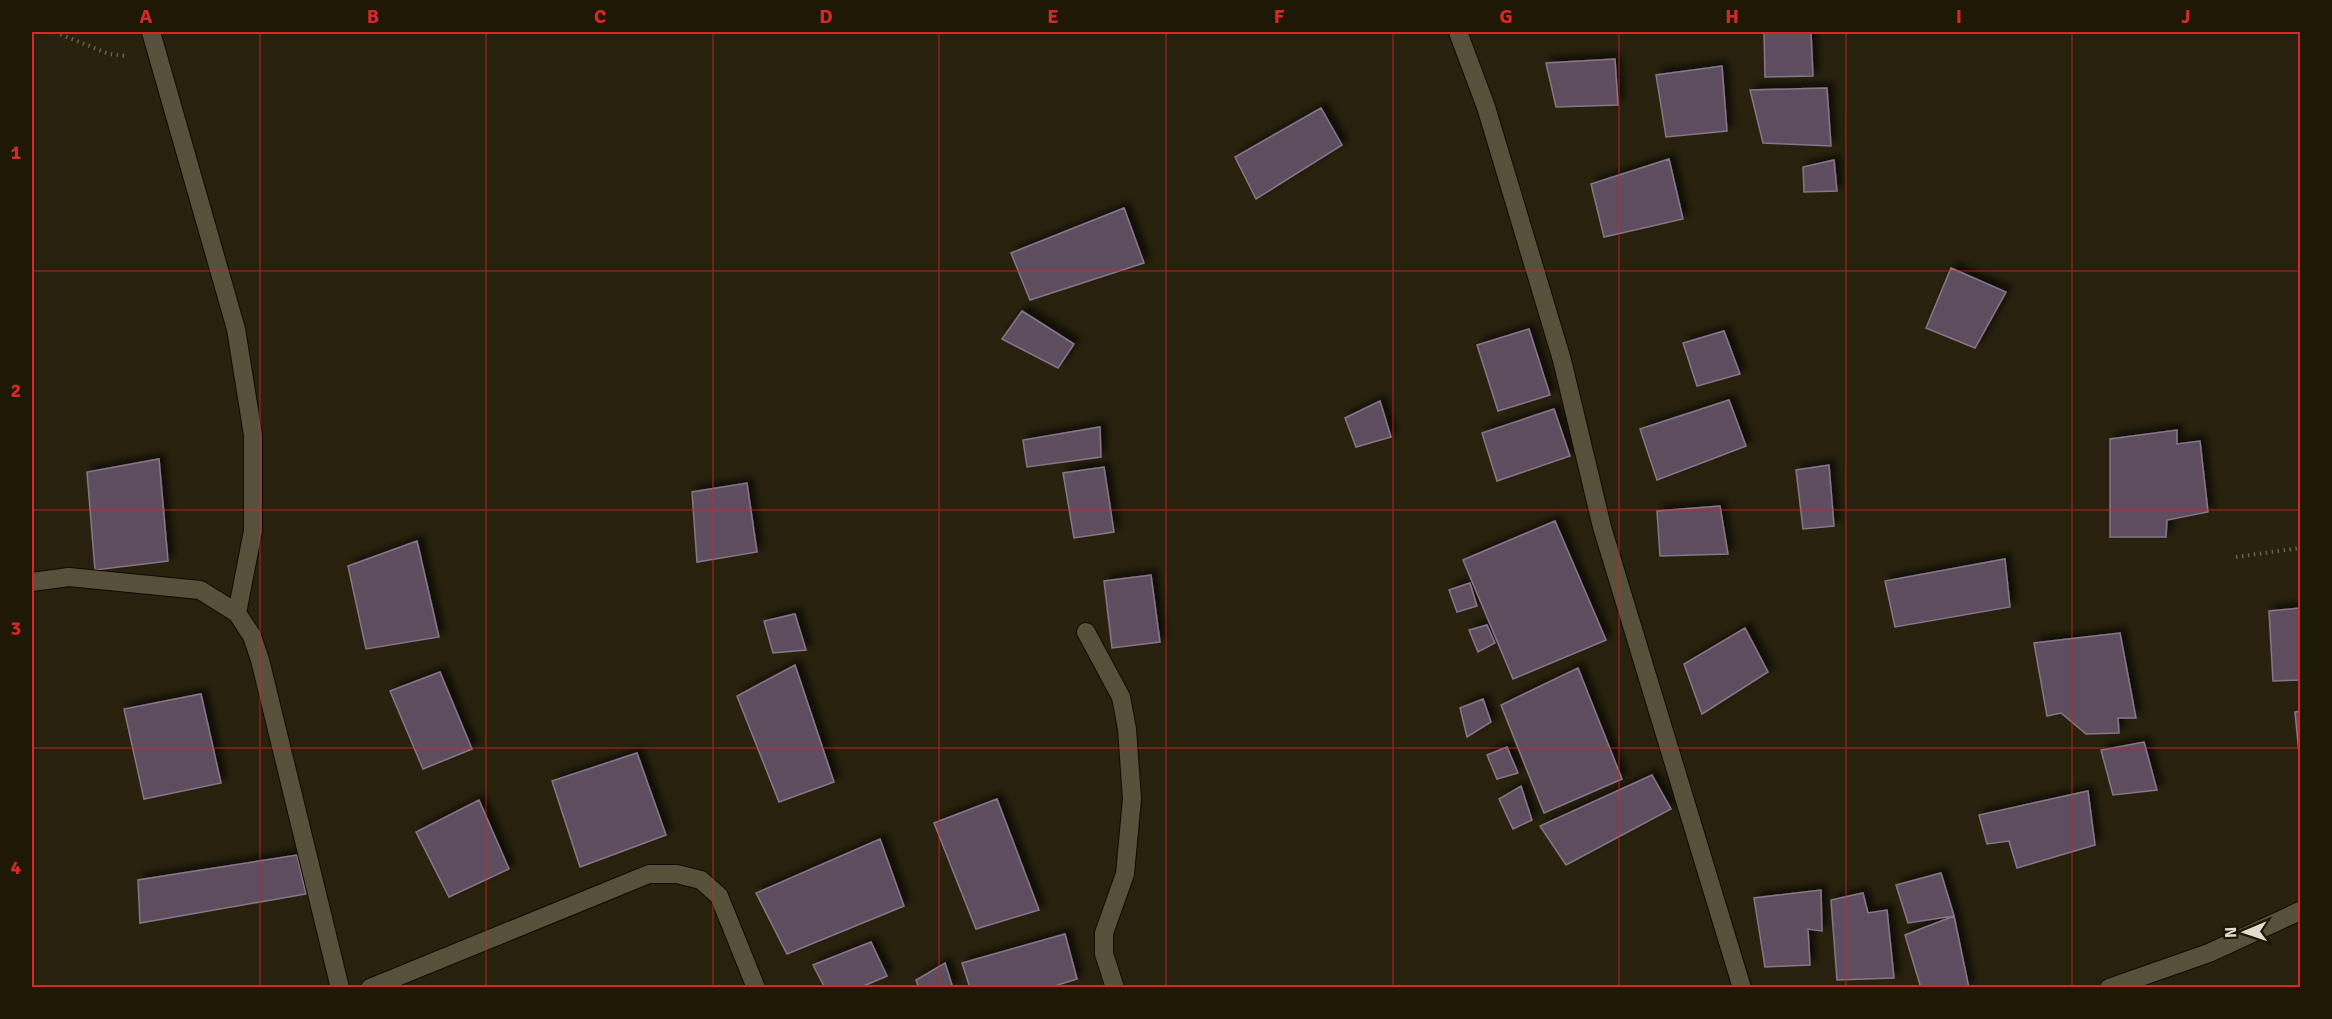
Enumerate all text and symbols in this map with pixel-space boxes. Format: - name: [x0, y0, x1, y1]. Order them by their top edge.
- text: A: [140, 4, 153, 29]
- text: B: [367, 4, 379, 29]
- text: C: [594, 4, 606, 29]
- text: D: [819, 4, 833, 29]
- text: E: [1047, 4, 1059, 29]
- text: F: [1274, 4, 1285, 29]
- text: G: [1499, 4, 1513, 29]
- text: H: [1725, 4, 1739, 29]
- text: I: [1956, 4, 1962, 29]
- text: J: [2181, 4, 2191, 29]
- text: 1: [11, 140, 22, 165]
- text: 2: [11, 378, 21, 403]
- text: 3: [11, 616, 21, 641]
- text: 4: [11, 855, 22, 880]
- north arrow: [2215, 902, 2275, 962]
- text: N: [2221, 927, 2241, 938]

